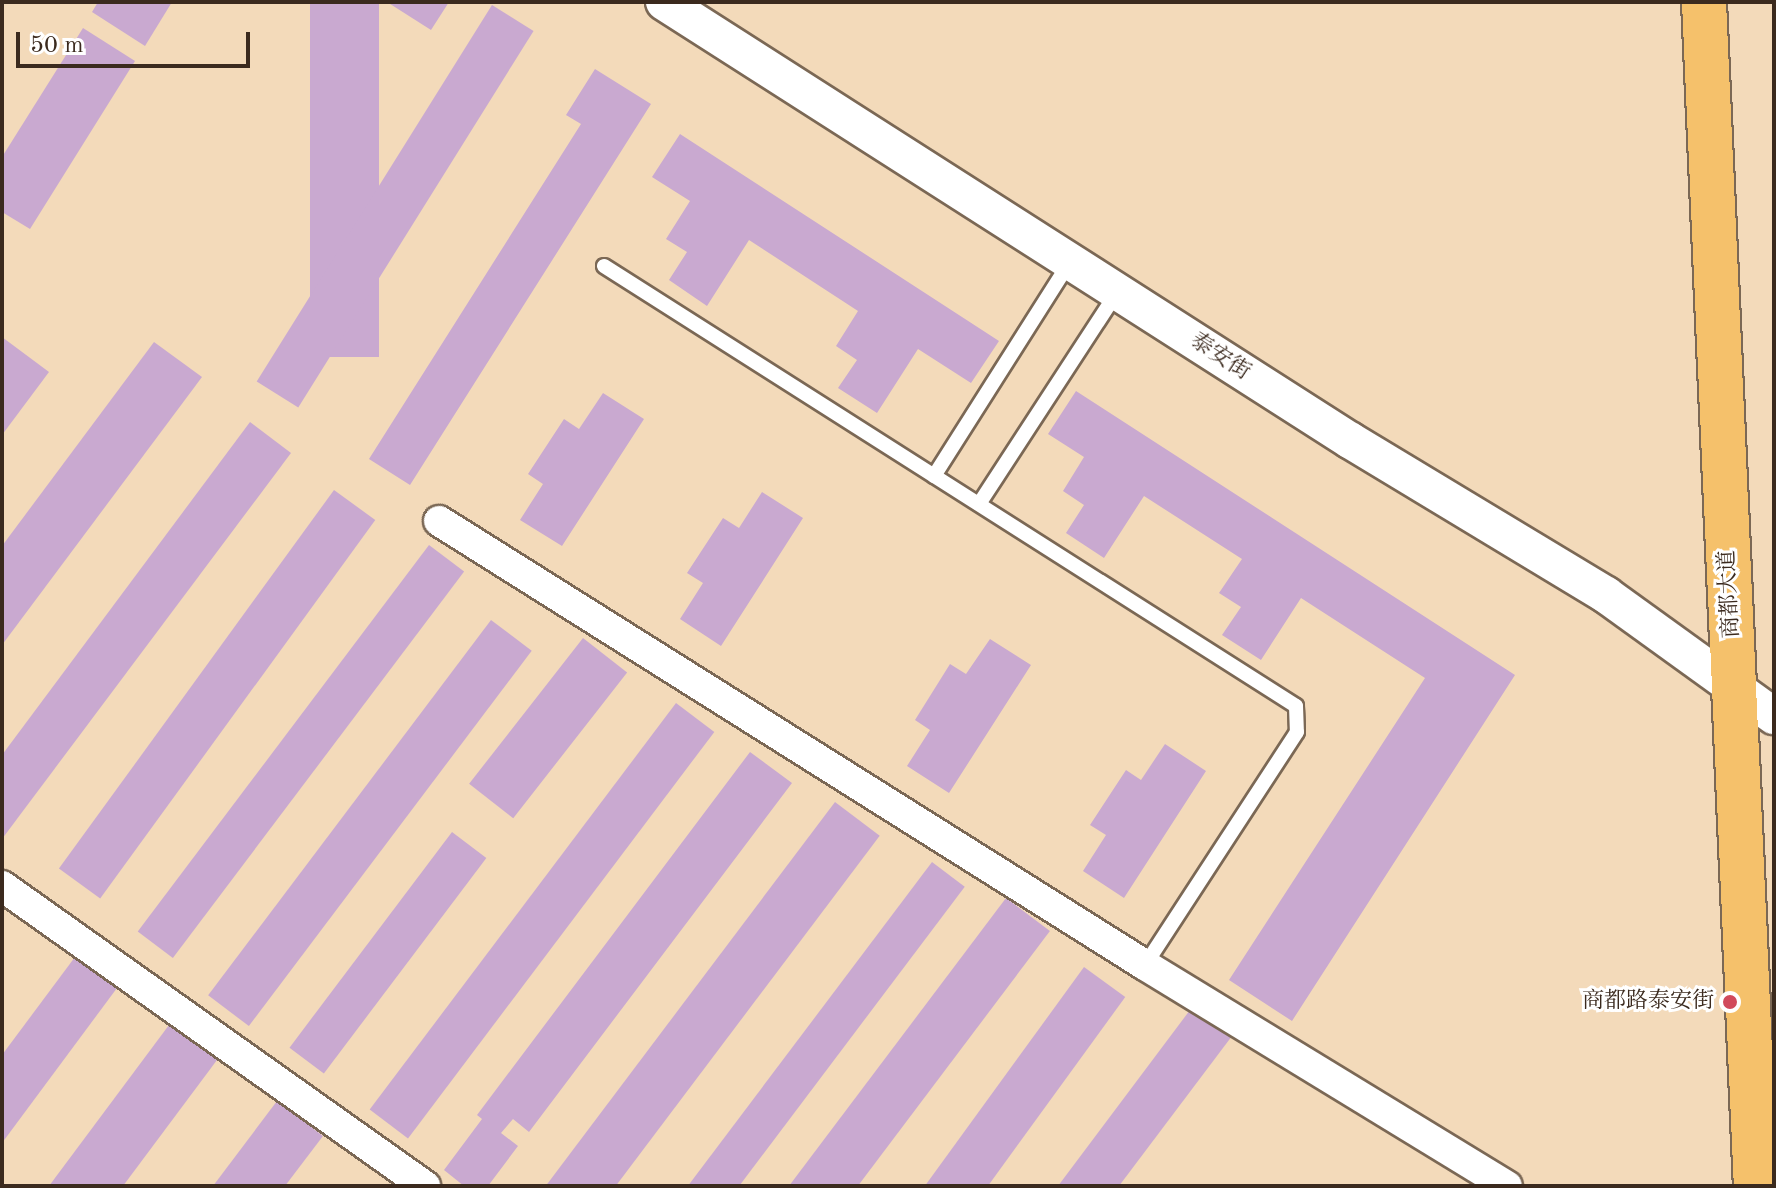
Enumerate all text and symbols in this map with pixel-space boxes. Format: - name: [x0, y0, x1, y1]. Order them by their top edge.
- scale bar: [20, 16, 254, 66]
- text: 50 m: [30, 34, 84, 58]
- street label: 泰安街: [1185, 328, 1255, 386]
- street label: 商都大道: [1715, 549, 1745, 639]
- place label: 商都路泰安街: [1582, 989, 1714, 1015]
- marker: 商都路泰安街: [1721, 993, 1739, 1011]

